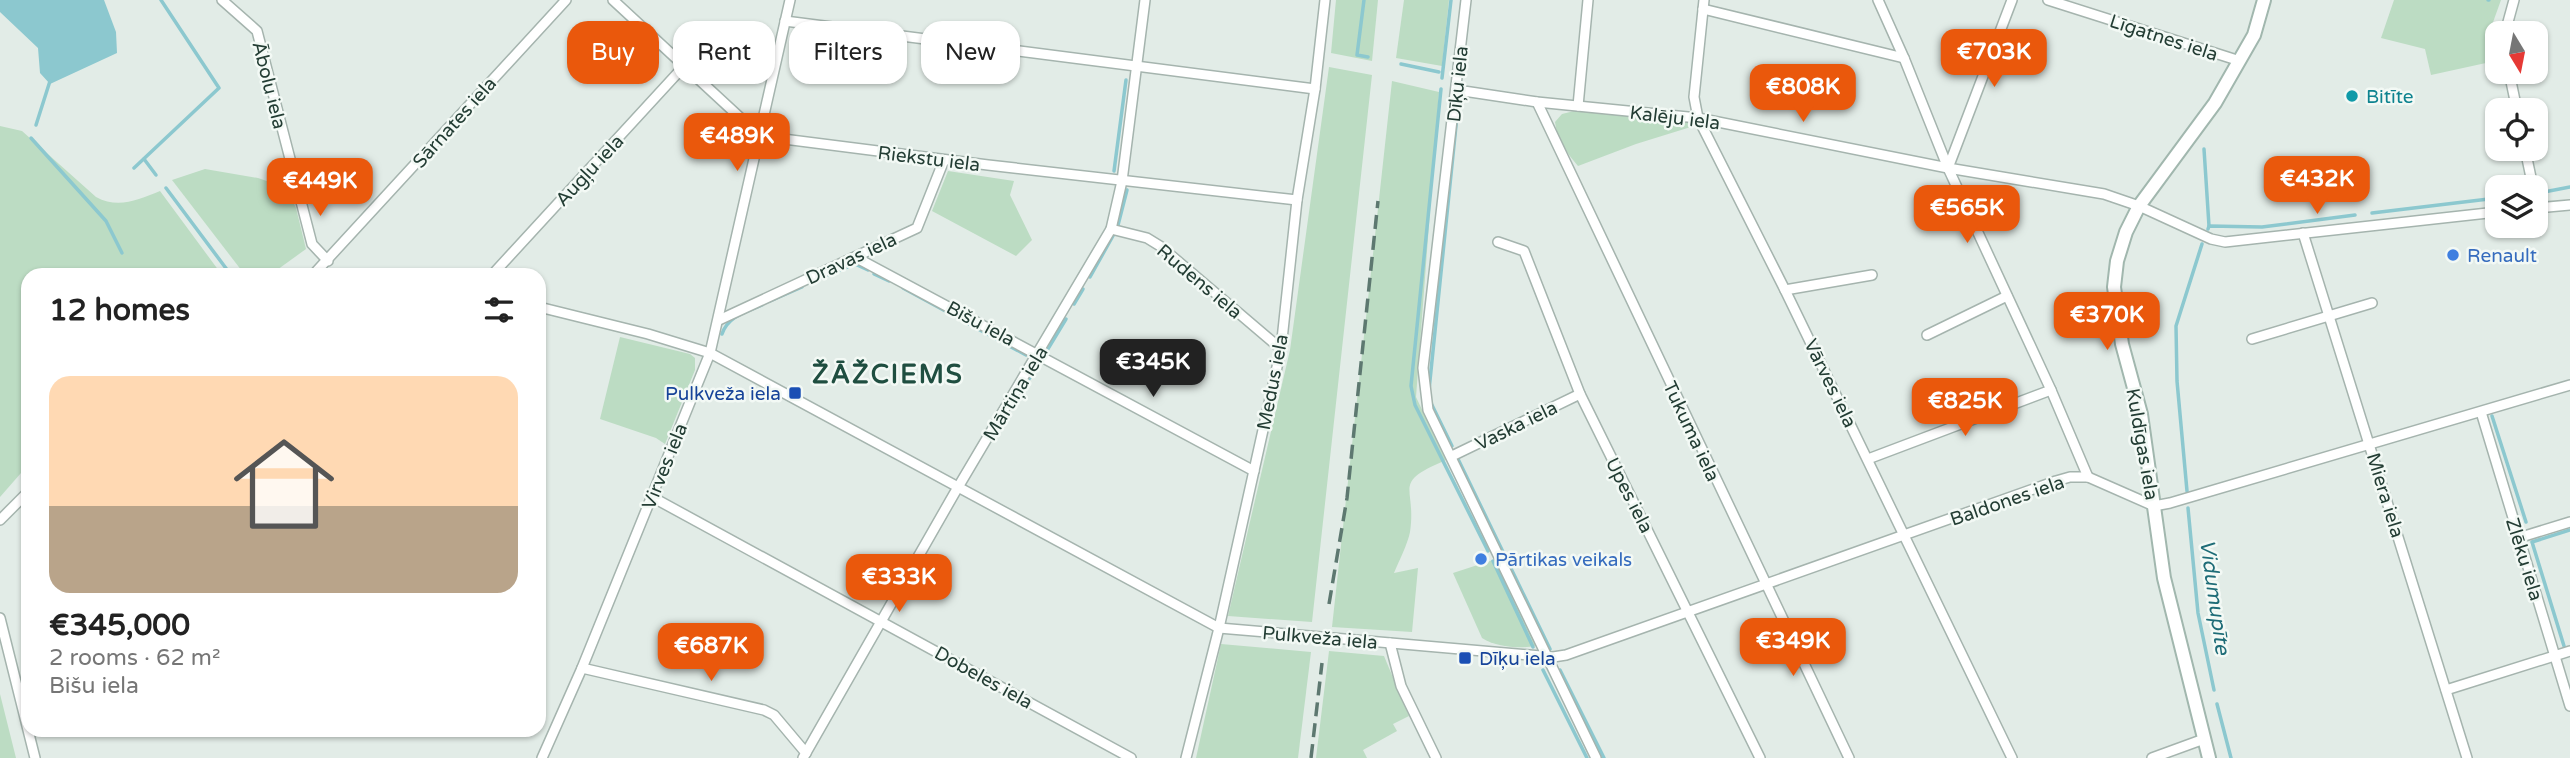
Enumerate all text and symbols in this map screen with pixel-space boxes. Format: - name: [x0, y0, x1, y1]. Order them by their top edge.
- street label: Līgatnes iela: [2107, 10, 2221, 66]
- chip: Buy: [567, 21, 659, 84]
- chip: Rent: [673, 21, 775, 84]
- chip: Filters: [789, 21, 907, 84]
- chip: New: [921, 21, 1020, 84]
- north arrow: [2485, 21, 2548, 84]
- map controls: [2485, 21, 2548, 238]
- pin: €703K: [1945, 29, 2043, 89]
- text: €703K: [1957, 38, 2031, 66]
- street label: Ābolu iela: [248, 39, 291, 131]
- street label: Dīķu iela: [1443, 45, 1473, 123]
- pin: €808K: [1754, 64, 1852, 124]
- street label: Sārnates iela: [408, 73, 501, 173]
- text: €808K: [1766, 73, 1840, 101]
- place label: Bitīte: [2366, 86, 2414, 108]
- marker: Bitīte: [2344, 88, 2360, 104]
- button: locate: [2485, 98, 2548, 161]
- street label: Kalēju iela: [1628, 102, 1721, 134]
- pin: €489K: [688, 114, 786, 173]
- text: €489K: [700, 122, 774, 150]
- street label: Augļu iela: [551, 130, 628, 211]
- street label: Riekstu iela: [876, 142, 981, 176]
- pin: €432K: [2268, 156, 2366, 216]
- pin: €449K: [271, 158, 369, 218]
- text: €432K: [2280, 165, 2354, 193]
- text: €449K: [283, 167, 357, 195]
- button: layers: [2485, 175, 2548, 238]
- pin: €565K: [1918, 186, 2016, 245]
- text: €565K: [1930, 194, 2004, 222]
- street label: Dravas iela: [803, 228, 900, 289]
- street label: Rudens iela: [1152, 240, 1246, 324]
- place label: Renault: [2467, 245, 2537, 267]
- marker: Renault: [2445, 247, 2461, 263]
- icon: filters: [480, 291, 518, 329]
- text: 12 homes: [49, 292, 190, 329]
- pin: €370K: [2058, 292, 2156, 352]
- street label: Bišu iela: [943, 297, 1018, 351]
- text: €370K: [2070, 301, 2144, 329]
- street label: Medus iela: [1253, 332, 1293, 432]
- street label: Vārves iela: [1799, 336, 1861, 431]
- pin: €345K: [1104, 340, 1202, 399]
- street label: Mārtiņa iela: [979, 342, 1053, 445]
- text: €345K: [1116, 348, 1190, 376]
- district label: ŽĀŽCIEMS: [812, 359, 964, 390]
- street label: Tukuma iela: [1658, 378, 1724, 485]
- pin: €825K: [1916, 378, 2014, 438]
- place label: Pulkveža iela: [665, 383, 781, 405]
- marker: Pulkveža iela: [787, 385, 803, 401]
- street label: Kuldīgas iela: [2121, 386, 2163, 502]
- text: €825K: [1928, 387, 2002, 415]
- street label: Vaska iela: [1472, 397, 1561, 455]
- street label: Virves iela: [638, 420, 692, 513]
- icon: home: [221, 421, 347, 547]
- street label: Miera iela: [2362, 450, 2408, 540]
- street label: Upes iela: [1601, 454, 1657, 537]
- street label: Baldones iela: [1947, 471, 2067, 531]
- street label: Zlēku iela: [2501, 515, 2547, 603]
- water label: Vidumupīte: [2194, 538, 2235, 657]
- place label: Pārtikas veikals: [1495, 549, 1632, 571]
- marker: Pārtikas veikals: [1473, 551, 1489, 567]
- pin: €333K: [850, 554, 948, 614]
- text: €333K: [862, 563, 936, 591]
- text: €345,000: [49, 607, 190, 644]
- pin: €349K: [1744, 618, 1842, 678]
- street label: Pulkveža iela: [1261, 622, 1379, 654]
- pin: €687K: [662, 624, 760, 683]
- text: €349K: [1756, 627, 1830, 655]
- text: €687K: [674, 632, 748, 660]
- street label: Dobeles iela: [931, 642, 1036, 714]
- text: 2 rooms · 62 m²: [49, 644, 220, 672]
- place label: Dīķu iela: [1479, 648, 1556, 670]
- marker: Dīķu iela: [1457, 650, 1473, 666]
- text: Bišu iela: [49, 672, 139, 700]

